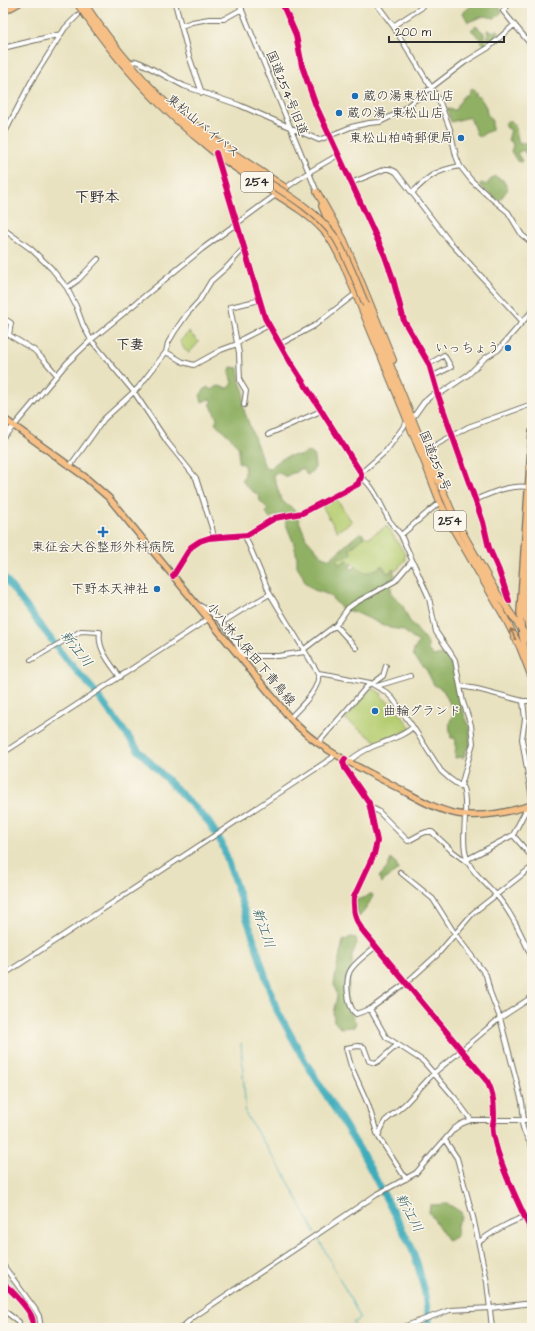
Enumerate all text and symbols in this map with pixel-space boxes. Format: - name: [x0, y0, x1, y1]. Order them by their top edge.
- scale bar: [389, 18, 504, 44]
- text: 200 m: [395, 24, 432, 41]
- street label: 国道254号旧道: [262, 48, 312, 138]
- place label: 蔵の湯東松山店: [363, 87, 454, 105]
- street label: 東松山バイパス: [162, 90, 244, 162]
- marker: 蔵の湯東松山店: [350, 91, 360, 101]
- place label: 蔵の湯 東松山店: [347, 104, 443, 122]
- marker: 蔵の湯 東松山店: [334, 108, 344, 118]
- place label: 東松山柏崎郵便局: [349, 129, 453, 147]
- marker: 東松山柏崎郵便局: [456, 133, 466, 143]
- road number: 254: [241, 172, 273, 192]
- district label: 下野本: [74, 187, 120, 208]
- district label: 下妻: [116, 335, 144, 355]
- place label: いっちょう: [435, 339, 500, 357]
- marker: いっちょう: [503, 343, 513, 353]
- street label: 国道254号: [415, 428, 455, 494]
- road number: 254: [434, 511, 466, 531]
- marker: 東征会大谷整形外科病院: [97, 526, 109, 538]
- place label: 東征会大谷整形外科病院: [31, 538, 175, 556]
- place label: 下野本天神社: [71, 580, 149, 598]
- marker: 下野本天神社: [152, 584, 162, 594]
- street label: 小八林久保田下青鳥線: [202, 598, 300, 710]
- water label: 新江川: [55, 626, 97, 672]
- one-way arrow: [509, 628, 516, 640]
- place label: 曲輪グランド: [383, 702, 461, 720]
- marker: 曲輪グランド: [370, 706, 380, 716]
- water label: 新江川: [247, 905, 279, 951]
- water label: 新江川: [390, 1190, 428, 1236]

